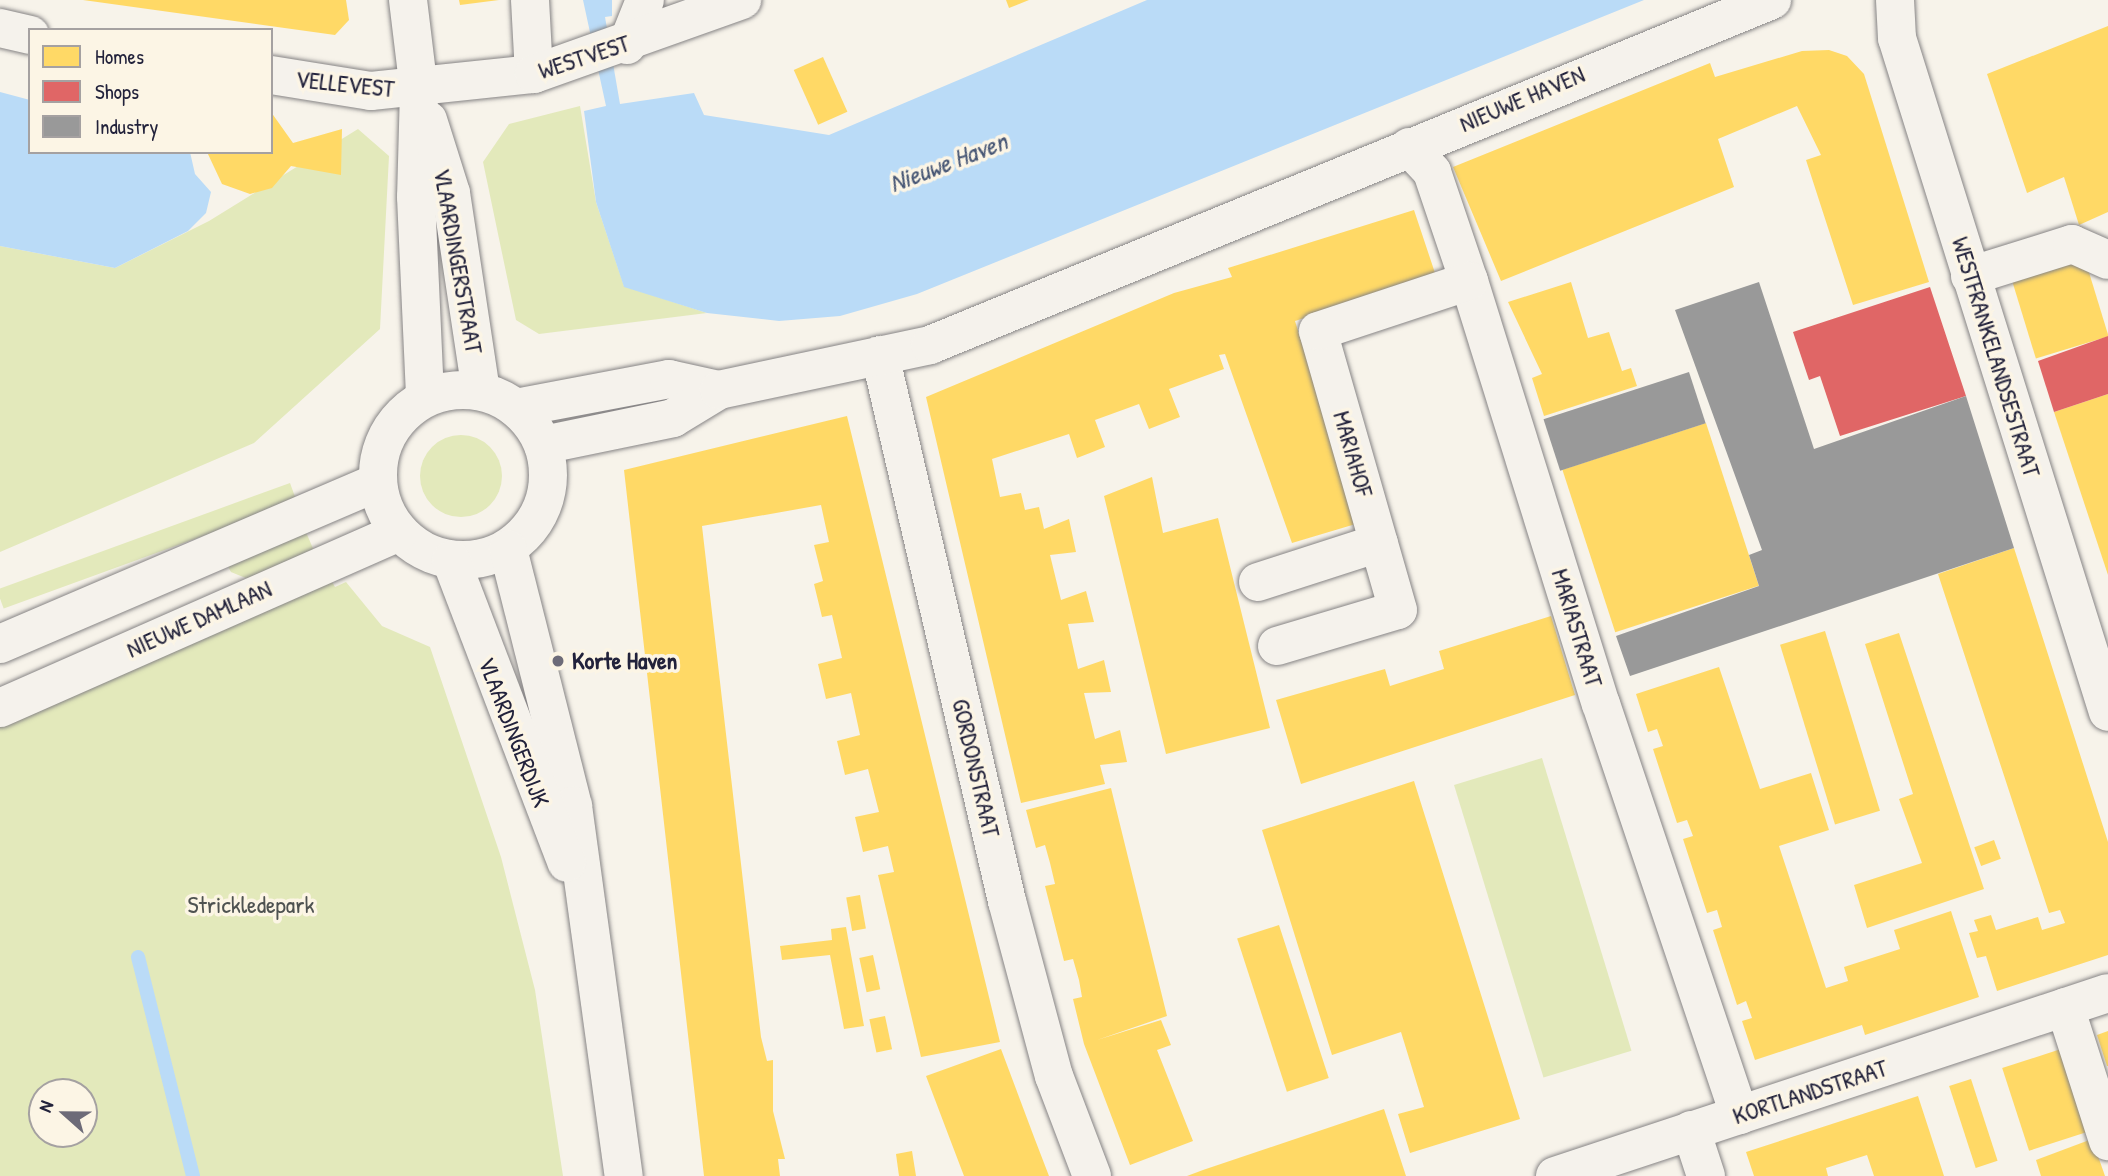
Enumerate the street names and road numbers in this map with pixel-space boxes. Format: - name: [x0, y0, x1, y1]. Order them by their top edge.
- street label: WESTVEST: [535, 29, 633, 85]
- street label: NIEUWE HAVEN: [1455, 60, 1589, 138]
- street label: VELLEVEST: [294, 65, 396, 103]
- street label: VLAARDINGERSTRAAT: [428, 166, 488, 356]
- street label: WESTFRANKELANDSESTRAAT: [1946, 234, 2046, 480]
- street label: MARIAHOF: [1327, 408, 1379, 500]
- street label: MARIASTRAAT: [1545, 565, 1609, 691]
- street label: NIEUWE DAMLAAN: [122, 574, 276, 664]
- street label: VLAARDINGERDIJK: [472, 653, 556, 811]
- street label: GORDONSTRAAT: [946, 696, 1006, 840]
- street label: KORTLANDSTRAAT: [1729, 1053, 1891, 1131]

